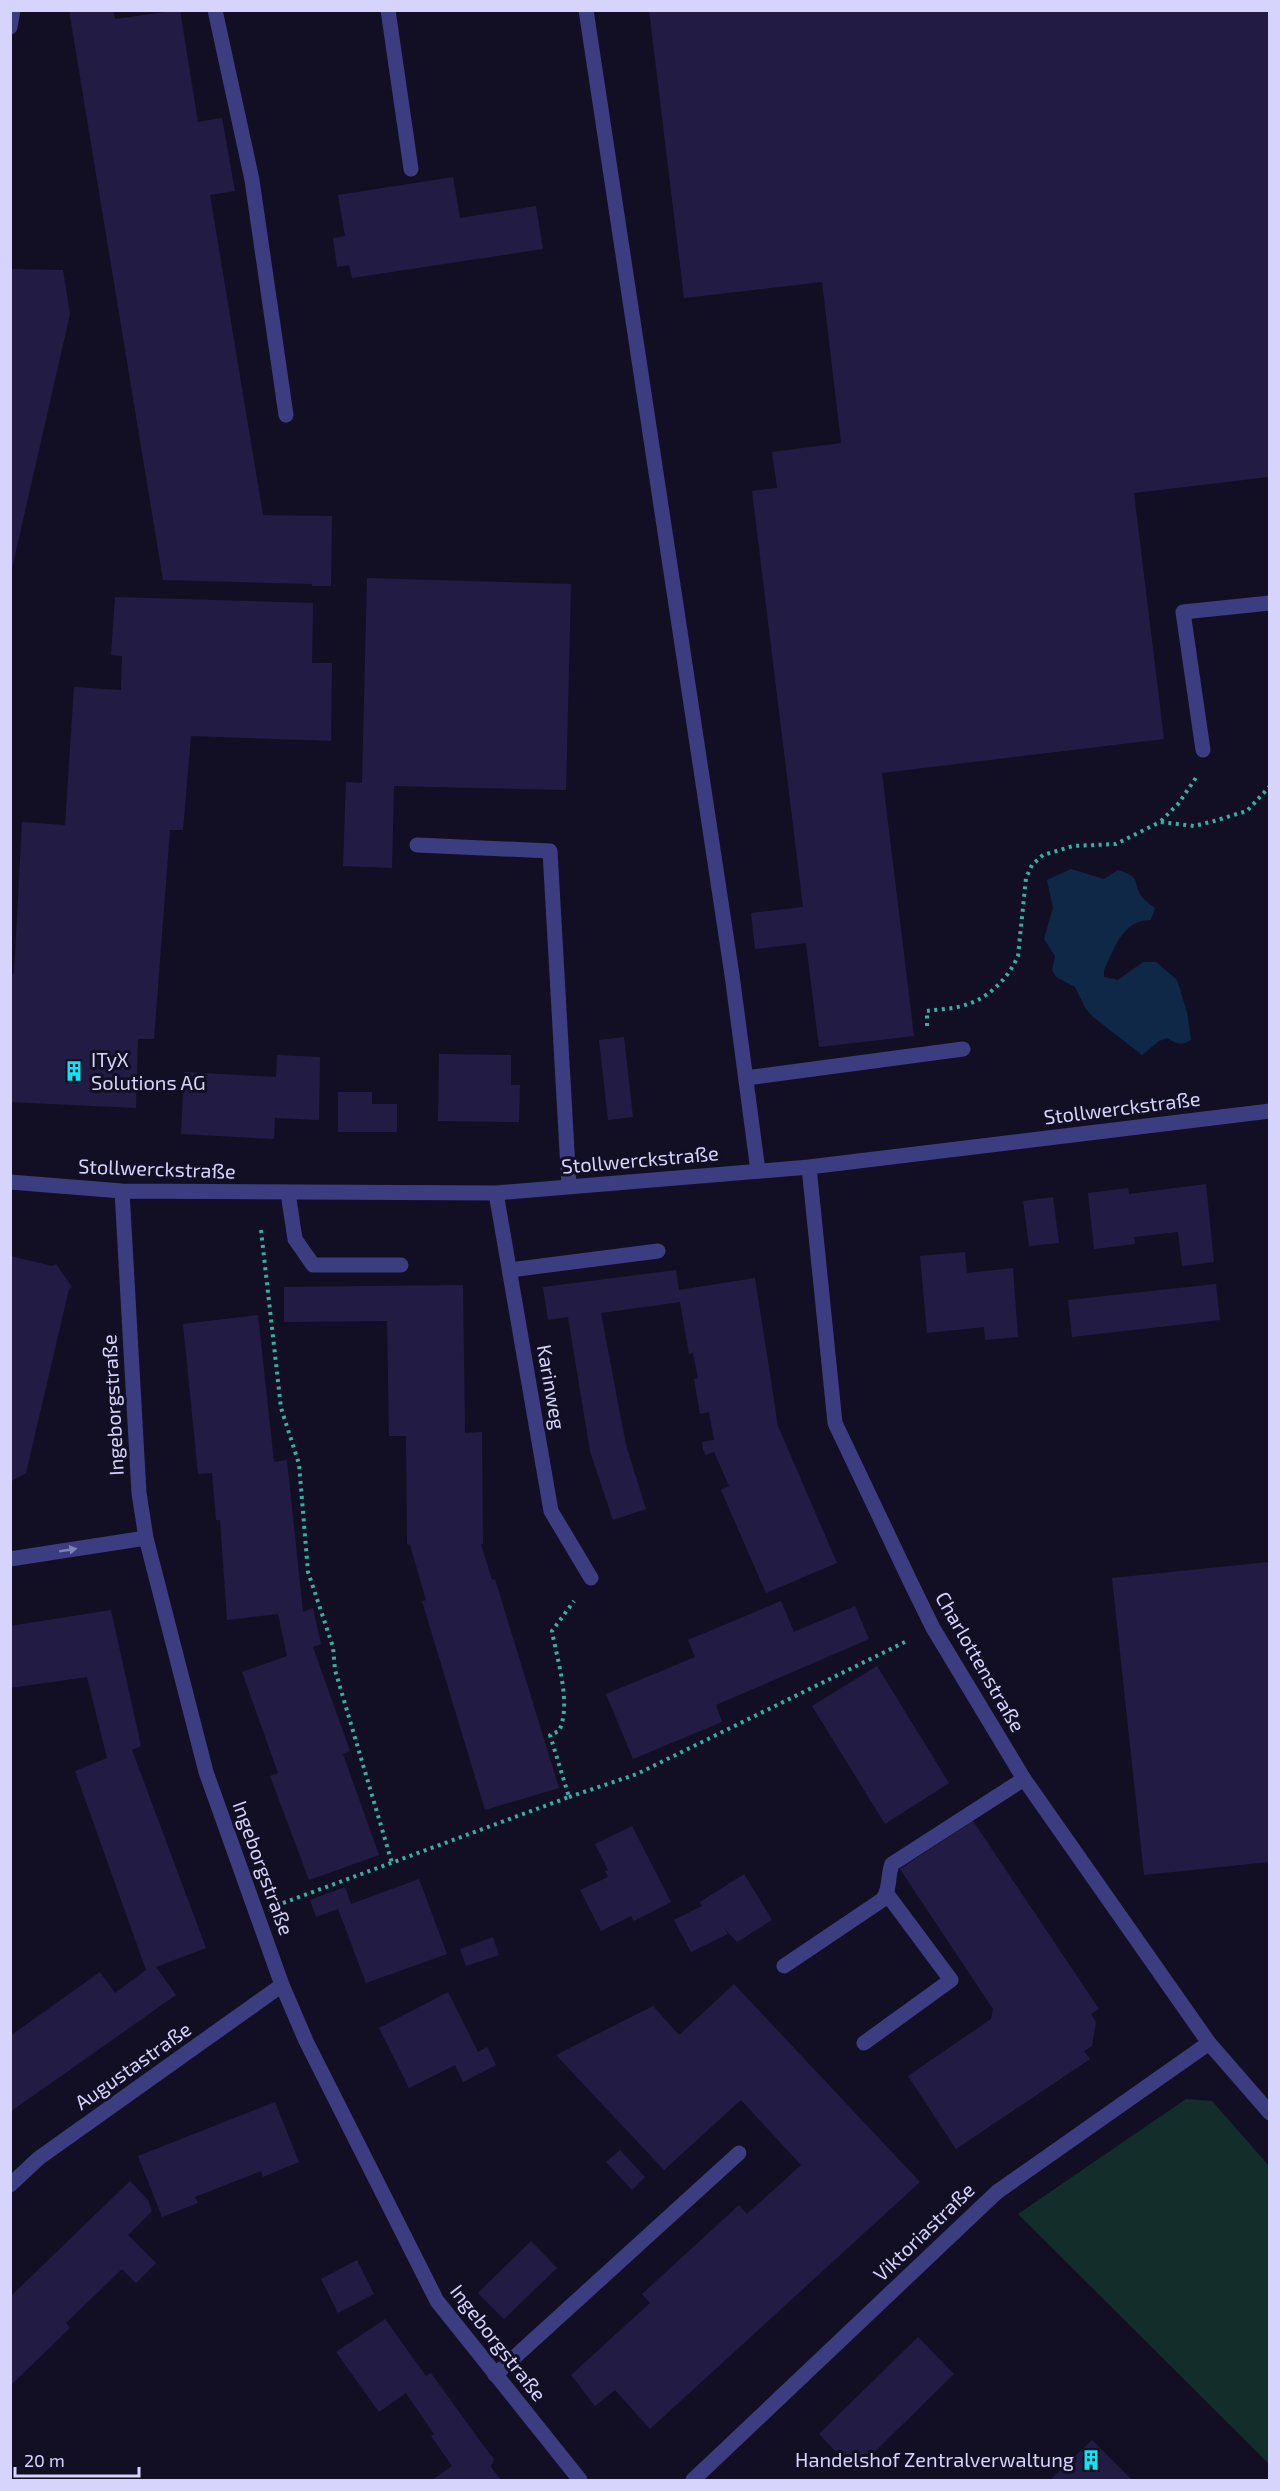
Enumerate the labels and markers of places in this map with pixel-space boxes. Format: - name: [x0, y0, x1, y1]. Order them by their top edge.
- place label: ITyX Solutions AG: [91, 1047, 206, 1094]
- building icon: ITyX Solutions AG: [62, 1059, 86, 1083]
- place label: Handelshof Zentralverwaltung: [795, 2447, 1074, 2471]
- building icon: Handelshof Zentralverwaltung: [1079, 2448, 1103, 2472]

